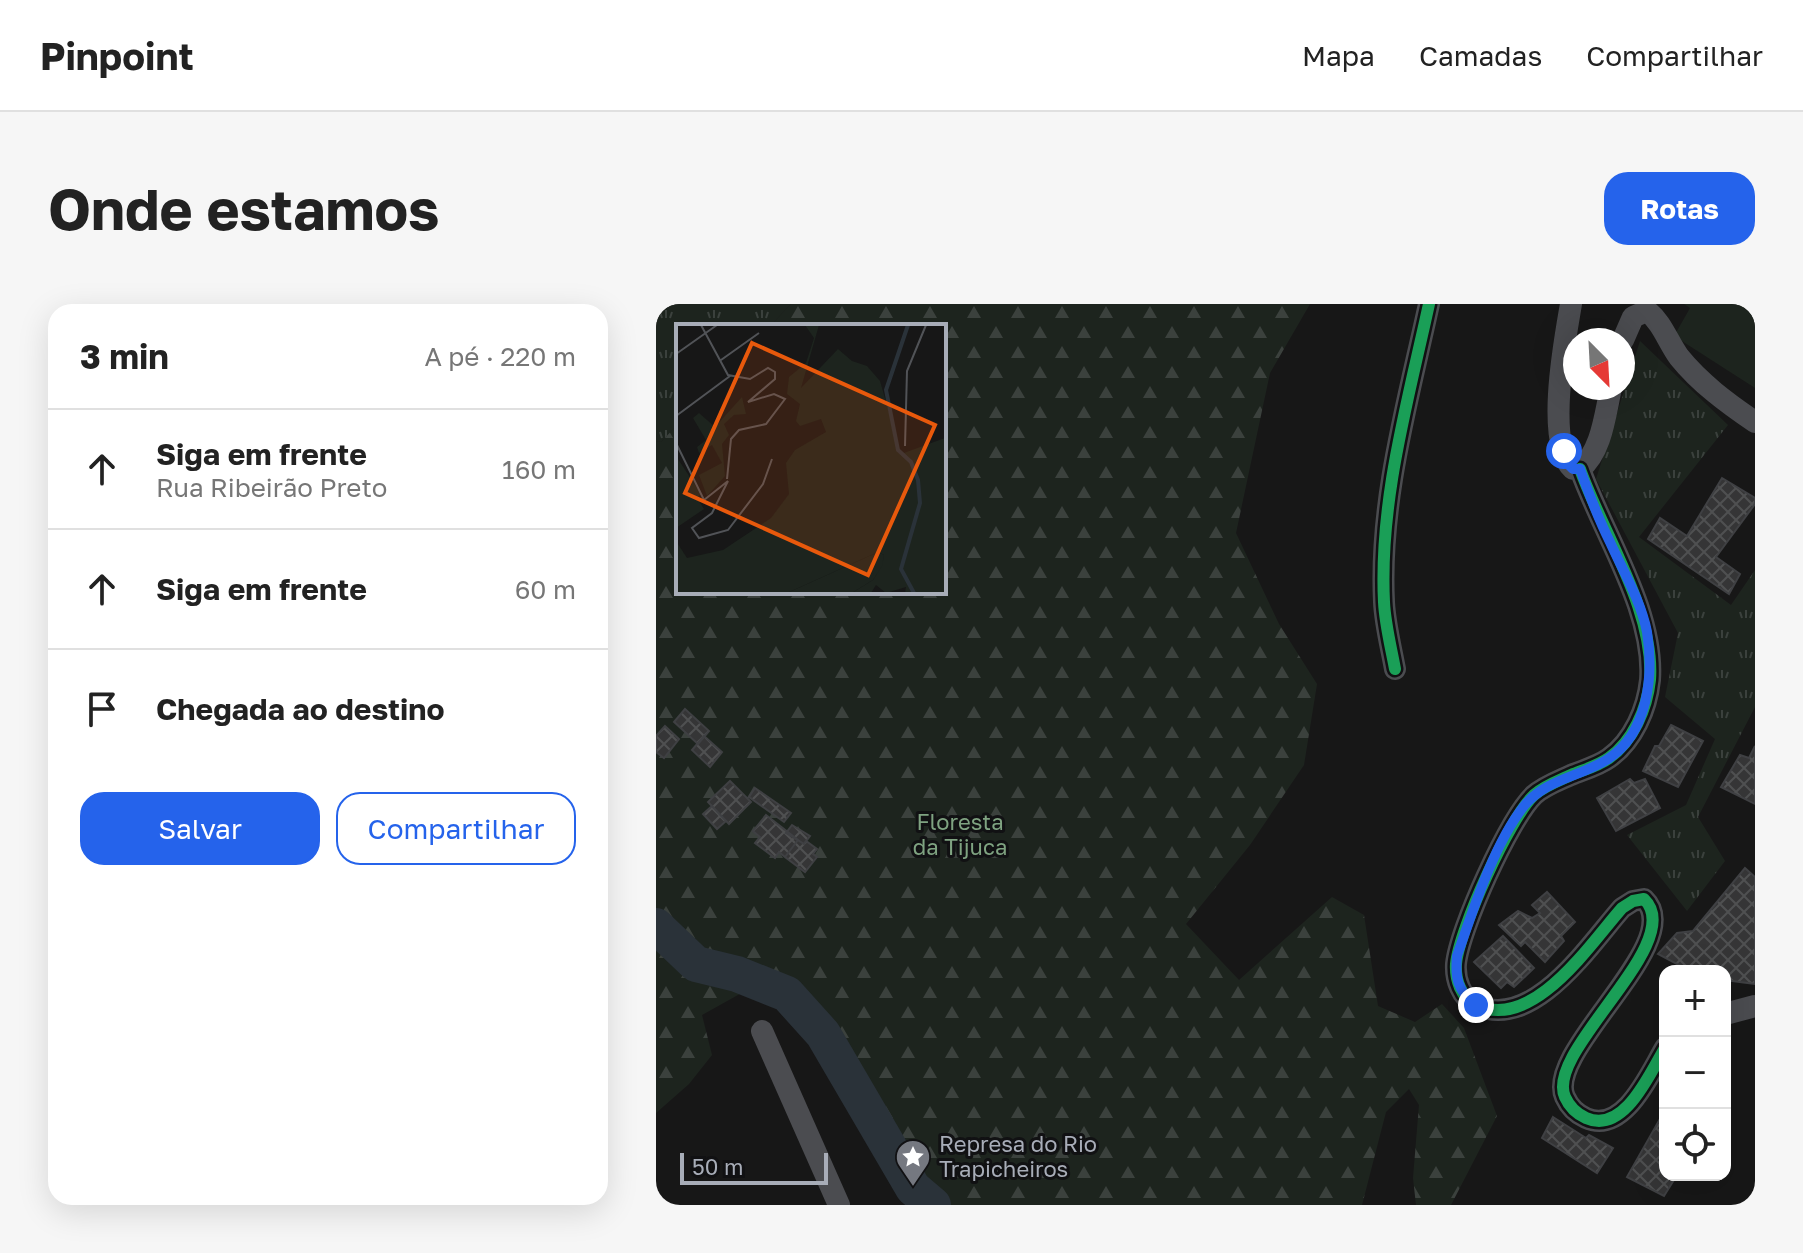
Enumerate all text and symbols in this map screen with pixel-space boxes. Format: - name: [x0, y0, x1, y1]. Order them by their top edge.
- text: Pinpoint: [40, 33, 194, 78]
- text: Mapa: [1302, 39, 1375, 72]
- text: Camadas: [1419, 39, 1542, 72]
- text: Compartilhar: [1586, 39, 1763, 72]
- button: Rotas: [1604, 172, 1755, 245]
- text: Onde estamos: [48, 175, 439, 242]
- inset map: [676, 324, 946, 594]
- north arrow: [1563, 328, 1635, 400]
- text: 3 min: [80, 336, 169, 376]
- text: A pé · 220 m: [424, 341, 576, 372]
- route start: [1546, 433, 1582, 469]
- text: Siga em frente: [156, 436, 367, 472]
- icon: ahead: [80, 447, 124, 491]
- text: 160 m: [502, 454, 576, 485]
- text: Rua Ribeirão Preto: [156, 472, 387, 503]
- icon: ahead: [80, 567, 124, 611]
- text: Siga em frente: [156, 571, 367, 607]
- text: 60 m: [515, 574, 576, 605]
- icon: arrive: [80, 687, 124, 731]
- text: Chegada ao destino: [156, 691, 444, 727]
- button: Salvar: [80, 792, 320, 865]
- button: Compartilhar: [336, 792, 576, 865]
- park label: Floresta da Tijuca: [913, 808, 1007, 860]
- map controls: [1659, 965, 1731, 1181]
- button: +: [1659, 965, 1731, 1037]
- route end: [1458, 987, 1494, 1023]
- button: −: [1659, 1037, 1731, 1109]
- button: locate: [1659, 1109, 1731, 1181]
- place label: Represa do Rio Trapicheiros: [939, 1130, 1097, 1182]
- place icon: Represa do Rio Trapicheiros: [894, 1138, 932, 1188]
- scale bar: [680, 1149, 828, 1185]
- text: 50 m: [692, 1153, 743, 1180]

